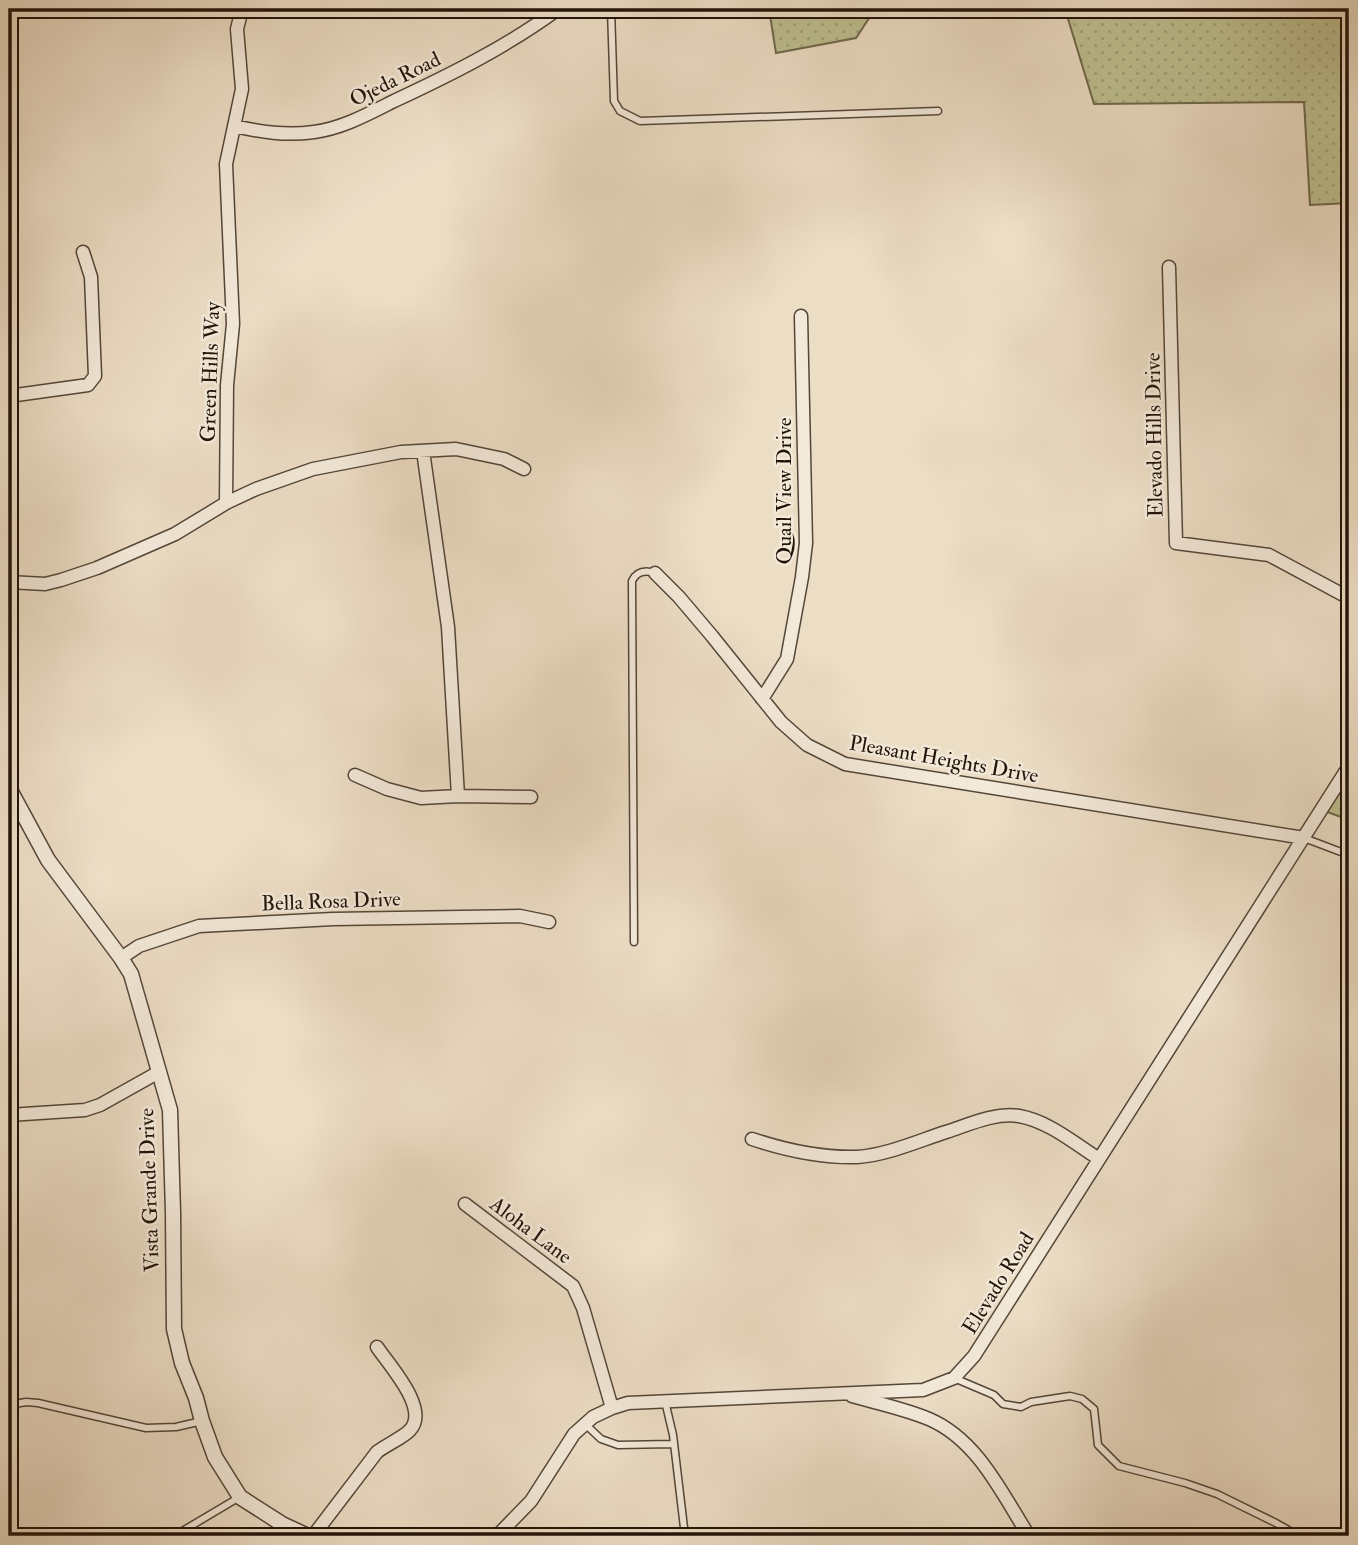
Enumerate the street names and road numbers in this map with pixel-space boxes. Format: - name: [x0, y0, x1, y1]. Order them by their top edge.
- street label: Ojeda Road: [345, 46, 446, 113]
- street label: Green Hills Way: [195, 301, 226, 443]
- street label: Elevado Hills Drive: [1140, 352, 1169, 518]
- street label: Quail View Drive: [771, 417, 798, 565]
- street label: Pleasant Heights Drive: [847, 730, 1041, 789]
- street label: Bella Rosa Drive: [261, 886, 401, 917]
- street label: Vista Grande Drive: [133, 1107, 166, 1272]
- street label: Aloha Lane: [483, 1190, 577, 1270]
- street label: Elevado Road: [956, 1227, 1041, 1339]

